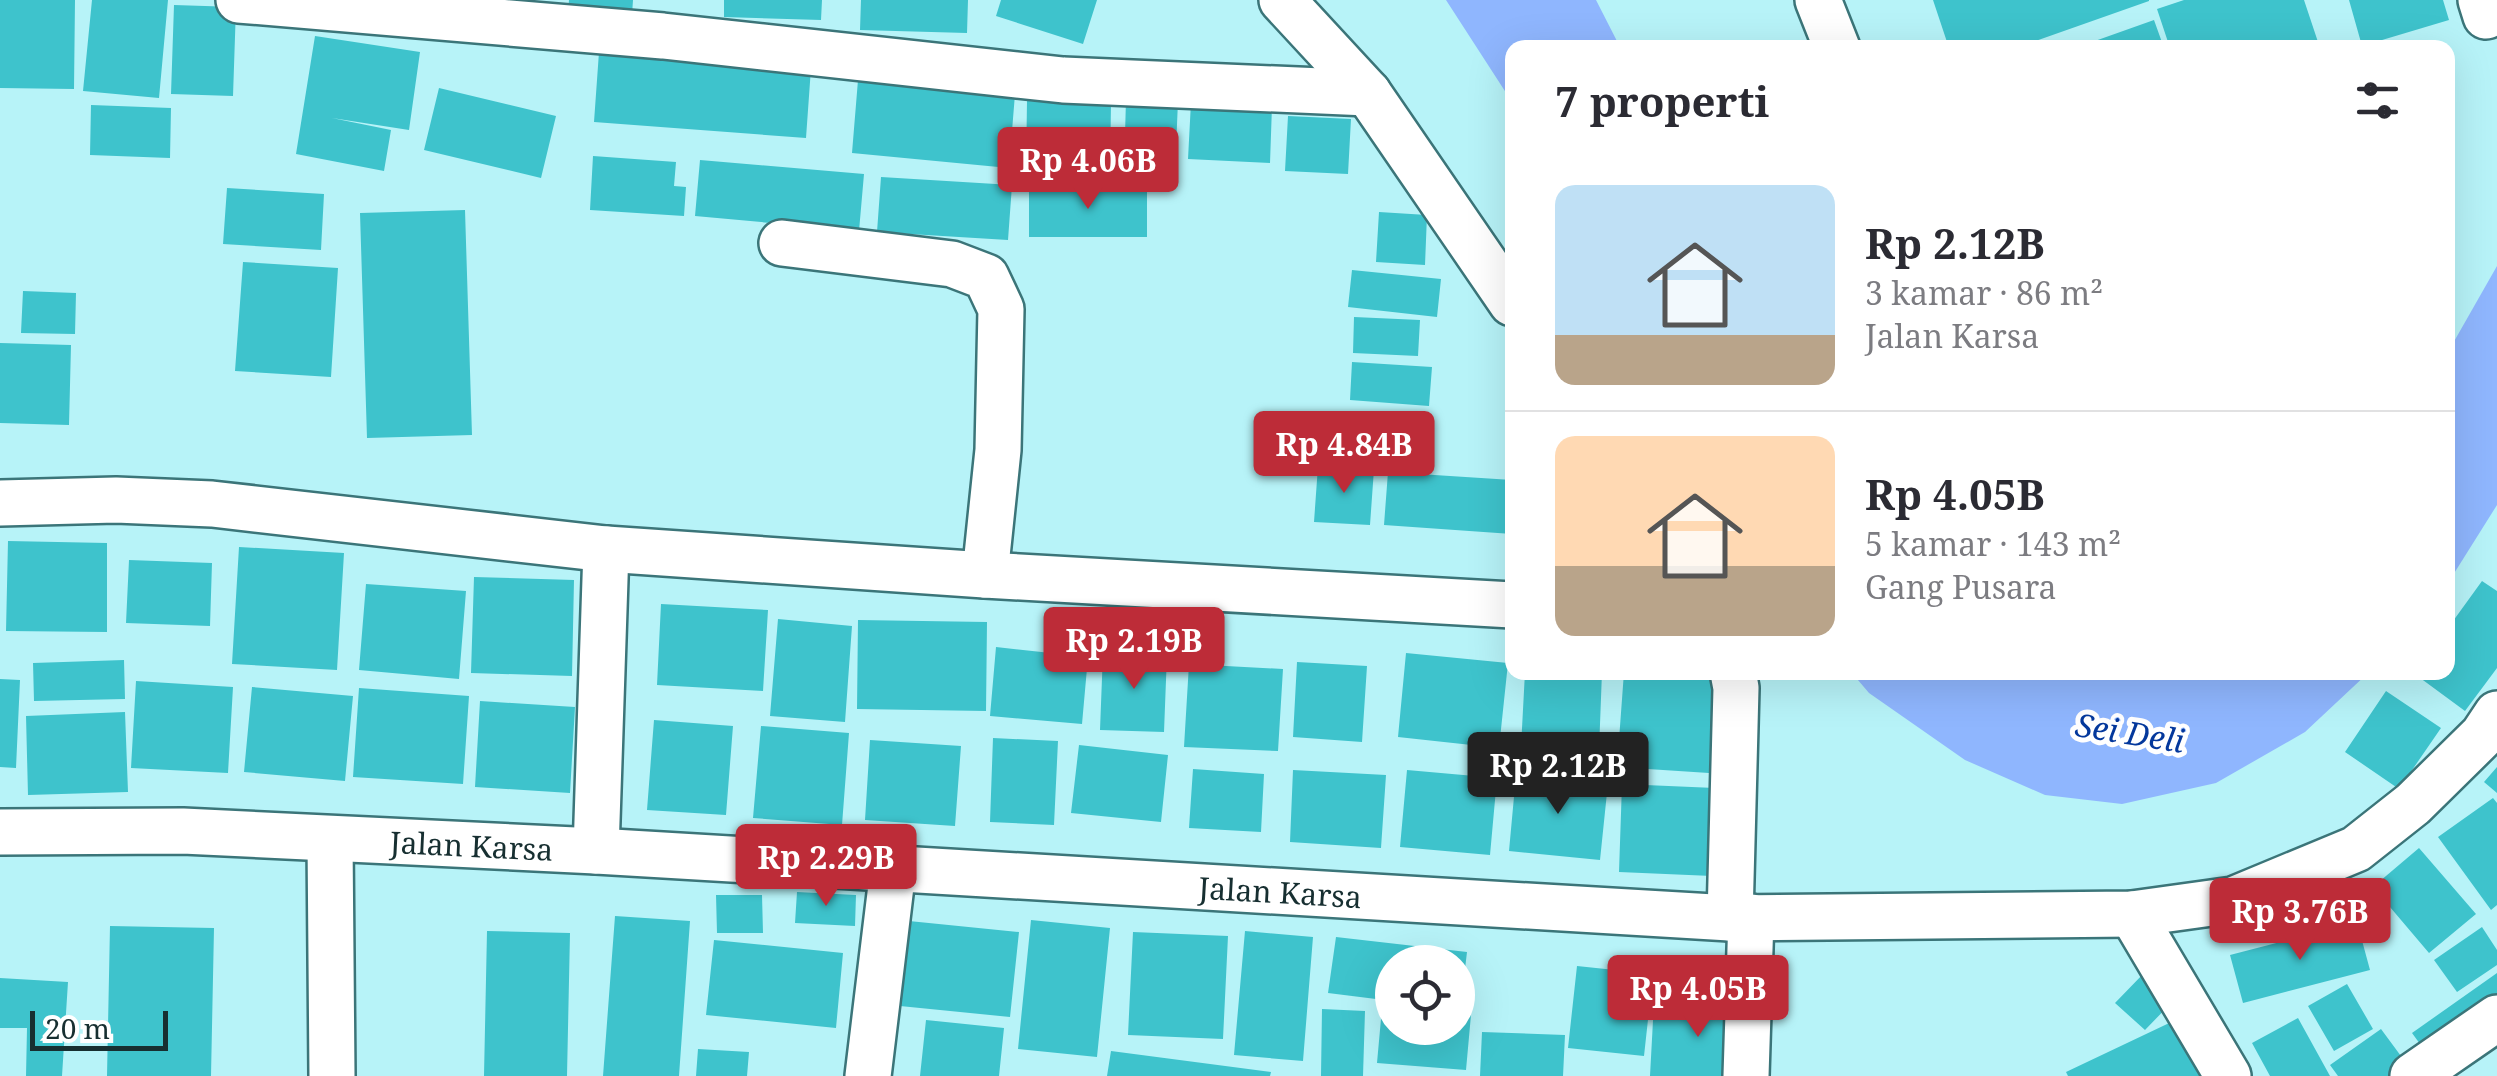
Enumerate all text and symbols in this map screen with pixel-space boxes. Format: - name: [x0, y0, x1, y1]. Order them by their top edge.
- text: 7 properti: [1555, 72, 1769, 129]
- icon: filters: [2350, 73, 2405, 128]
- pin: Rp 4.06B: [985, 127, 1191, 212]
- text: Rp 4.06B: [1020, 138, 1156, 181]
- text: Rp 2.12B: [1865, 214, 2045, 271]
- icon: home: [1635, 225, 1755, 345]
- text: 3 kamar · 86 m²: [1865, 271, 2103, 314]
- text: Jalan Karsa: [1865, 314, 2039, 357]
- pin: Rp 4.84B: [1241, 411, 1447, 496]
- text: Rp 4.84B: [1276, 422, 1412, 465]
- text: Rp 4.05B: [1865, 465, 2045, 522]
- icon: home: [1635, 476, 1755, 596]
- text: 5 kamar · 143 m²: [1865, 522, 2121, 565]
- text: Gang Pusara: [1865, 565, 2057, 608]
- pin: Rp 2.19B: [1031, 607, 1237, 692]
- text: Rp 2.19B: [1066, 618, 1202, 661]
- water label: Sei Deli: [2072, 702, 2188, 762]
- pin: Rp 2.12B: [1455, 732, 1661, 817]
- text: Rp 2.12B: [1490, 743, 1626, 786]
- street label: Jalan Karsa: [388, 821, 554, 869]
- pin: Rp 2.29B: [723, 824, 929, 909]
- text: Rp 2.29B: [758, 835, 894, 878]
- street label: Jalan Karsa: [1197, 866, 1363, 917]
- pin: Rp 3.76B: [2197, 878, 2403, 963]
- text: Rp 3.76B: [2232, 889, 2368, 932]
- map controls: [1375, 945, 1475, 1045]
- button: locate: [1375, 945, 1475, 1045]
- pin: Rp 4.05B: [1595, 955, 1801, 1040]
- text: Rp 4.05B: [1630, 966, 1766, 1009]
- scale bar: [30, 1006, 168, 1050]
- text: 20 m: [45, 1009, 110, 1047]

